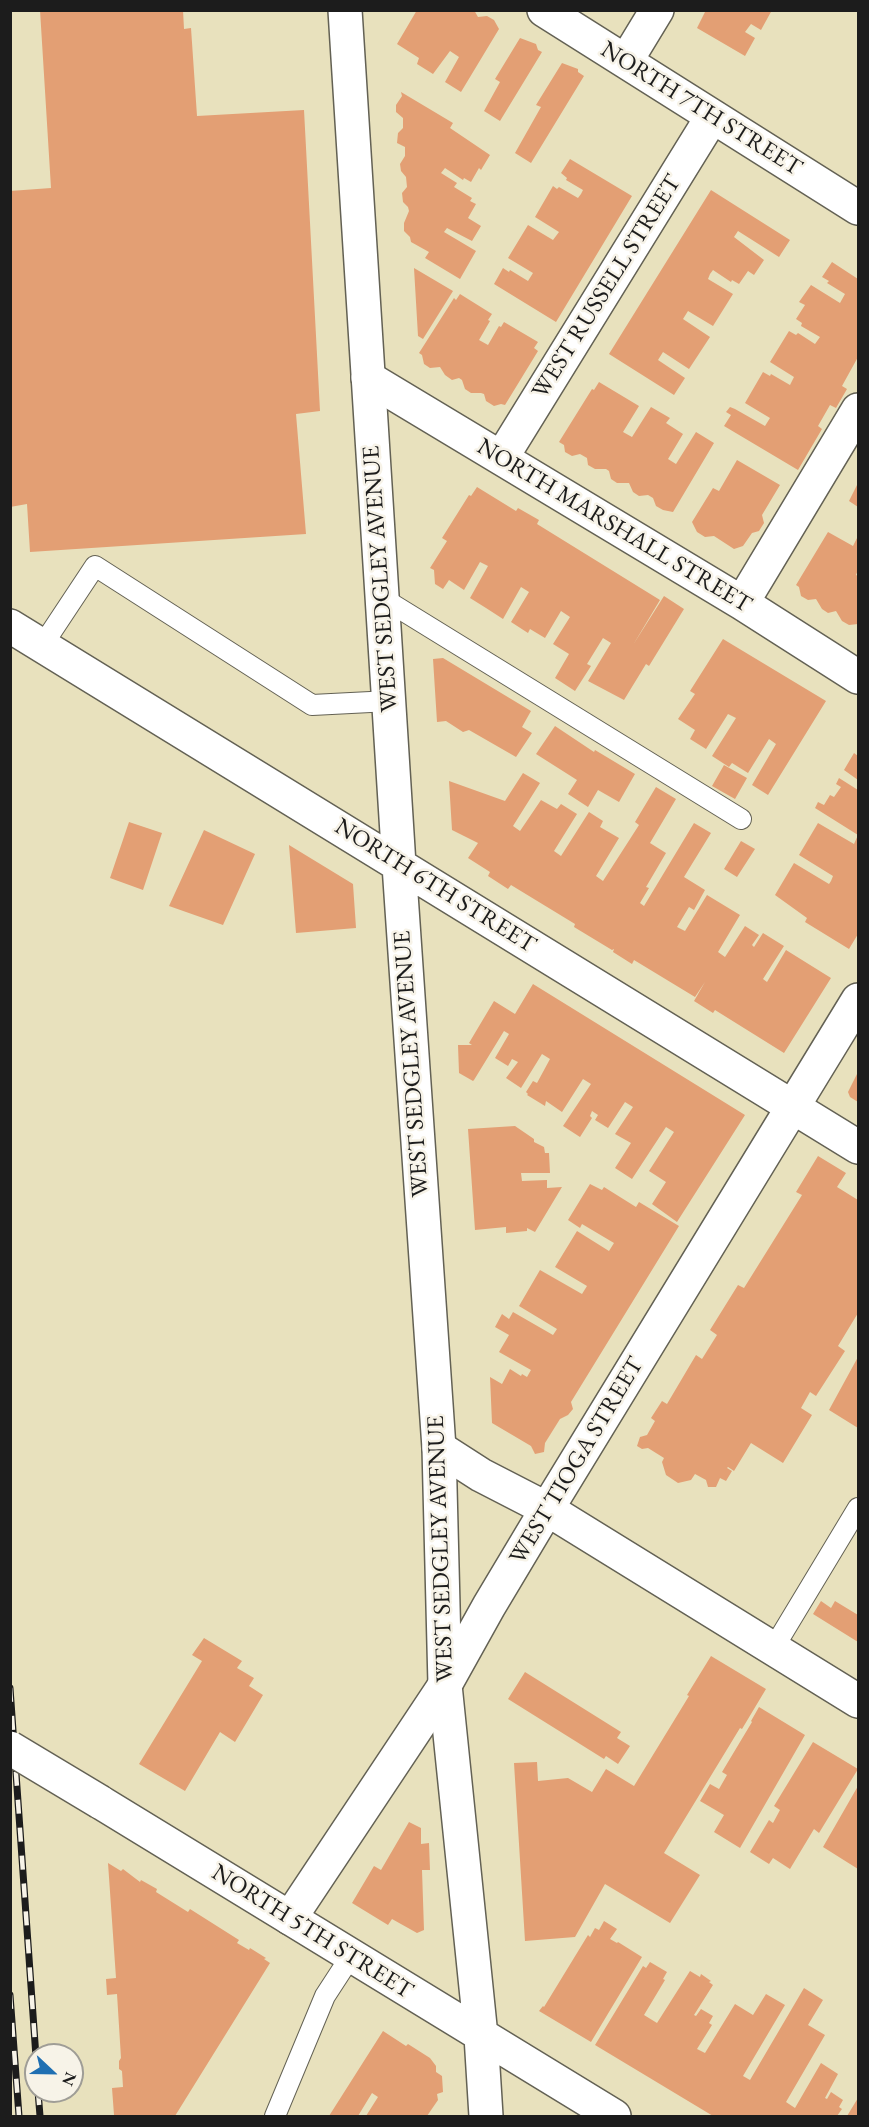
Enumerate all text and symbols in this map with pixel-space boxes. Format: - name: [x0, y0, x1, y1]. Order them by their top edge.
- street label: NORTH 7TH STREET: [595, 35, 807, 183]
- street label: WEST RUSSELL STREET: [526, 170, 688, 404]
- street label: NORTH MARSHALL STREET: [471, 432, 757, 620]
- street label: WEST SEDGLEY AVENUE: [357, 445, 405, 713]
- street label: NORTH 6TH STREET: [329, 812, 541, 960]
- street label: WEST SEDGLEY AVENUE: [388, 930, 436, 1198]
- street label: WEST TIOGA STREET: [504, 1352, 650, 1570]
- street label: WEST SEDGLEY AVENUE: [422, 1415, 460, 1683]
- street label: NORTH 5TH STREET: [206, 1858, 418, 2006]
- north arrow: [24, 2043, 84, 2103]
- text: N: [57, 2069, 81, 2089]

